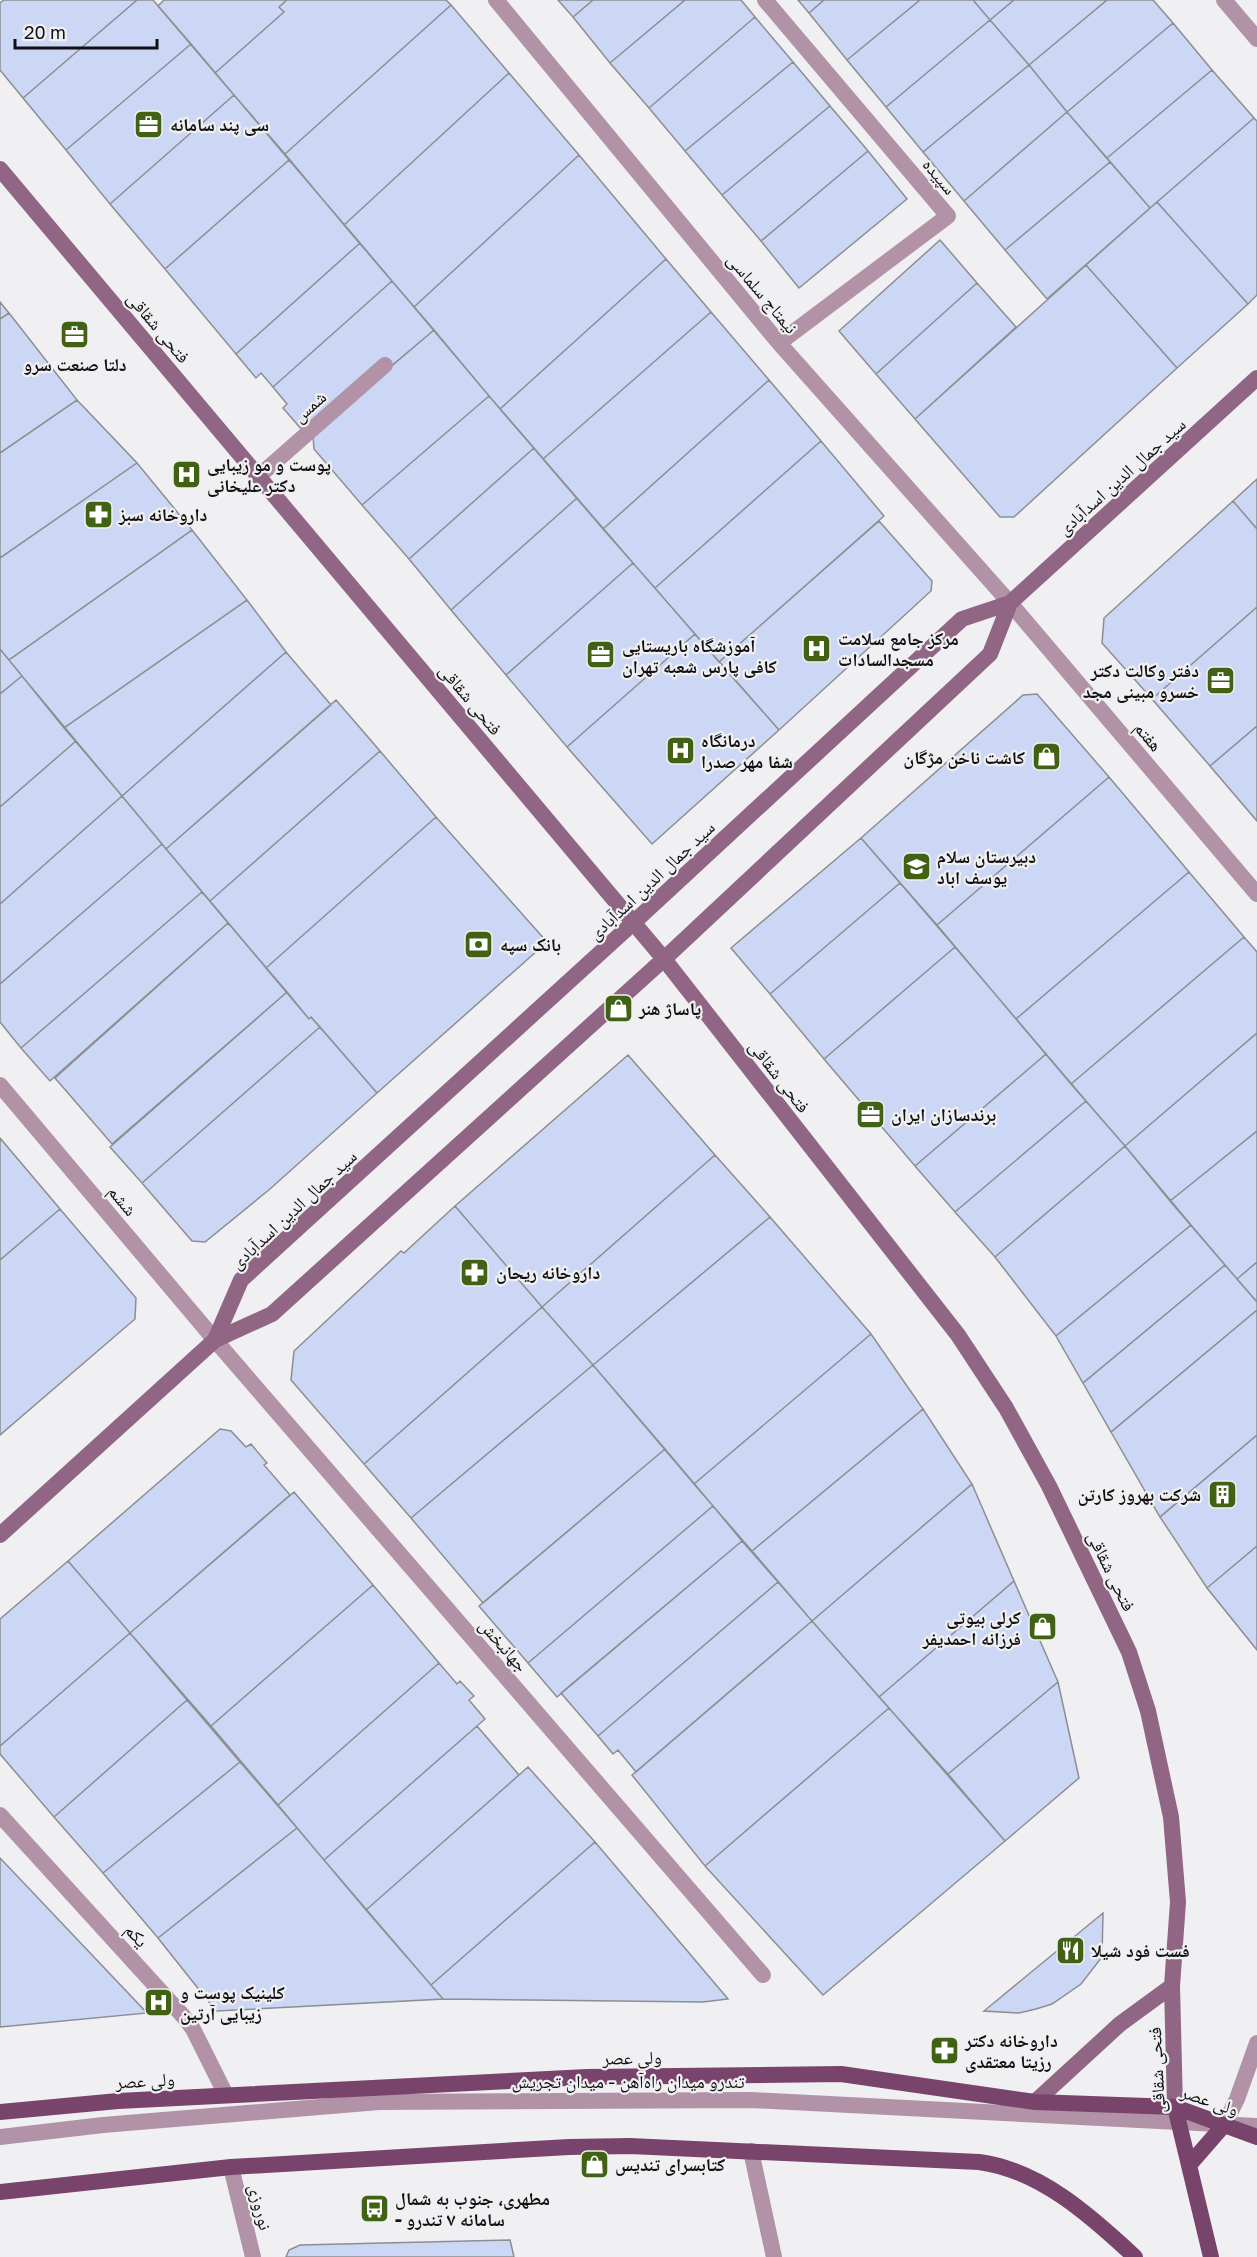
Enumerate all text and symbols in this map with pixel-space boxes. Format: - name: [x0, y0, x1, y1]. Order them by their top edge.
- scale bar: [15, 12, 158, 50]
- text: 20 m: [24, 21, 66, 43]
- office icon: سی پند سامانه: [133, 108, 165, 140]
- place label: سی پند سامانه: [170, 113, 269, 136]
- street label: سپیده: [918, 153, 962, 199]
- street label: نیمتاج سلماسی: [721, 248, 803, 339]
- street label: فتحی شقاقی: [122, 287, 195, 368]
- office icon: دلتا صنعت سرو: [59, 319, 91, 351]
- place label: دلتا صنعت سرو: [23, 353, 127, 375]
- street label: شمس: [288, 385, 331, 427]
- street label: سید جمال الدین اسدآبادی: [1052, 413, 1190, 540]
- place label: پوست و مو زیبایی دکتر علیخانی: [207, 453, 331, 497]
- hospital icon: پوست و مو زیبایی دکتر علیخانی: [170, 458, 202, 490]
- pharmacy icon: داروخانه سبز: [82, 498, 114, 530]
- place label: داروخانه سبز: [118, 503, 208, 526]
- place label: مرکز جامع سلامت مسجدالسادات: [838, 627, 959, 670]
- hospital icon: مرکز جامع سلامت مسجدالسادات: [801, 632, 833, 664]
- place label: آموزشگاه باریستایی کافی پارس شعبه تهران: [622, 634, 777, 678]
- office icon: آموزشگاه باریستایی کافی پارس شعبه تهران: [585, 639, 617, 671]
- street label: فتحی شقاقی: [434, 659, 507, 740]
- place label: دفتر وکالت دکتر خسرو مبینی مجد: [1083, 659, 1199, 703]
- office icon: دفتر وکالت دکتر خسرو مبینی مجد: [1204, 664, 1236, 696]
- street label: هفتم: [1129, 717, 1168, 757]
- place label: درمانگاه شفا مهر صدرا: [701, 729, 793, 772]
- hospital icon: درمانگاه شفا مهر صدرا: [664, 734, 696, 766]
- shop icon: کاشت ناخن مژگان: [1030, 741, 1062, 773]
- place label: کاشت ناخن مژگان: [903, 746, 1025, 769]
- street label: سید جمال الدین اسدآبادی: [583, 816, 719, 945]
- place label: دبیرستان سلام یوسف اباد: [937, 845, 1036, 889]
- school or university icon: دبیرستان سلام یوسف اباد: [900, 850, 932, 882]
- bank icon: بانک سپه: [463, 928, 495, 960]
- place label: بانک سپه: [500, 933, 561, 956]
- shop icon: پاساژ هنر: [602, 992, 634, 1024]
- place label: پاساژ هنر: [638, 997, 701, 1020]
- street label: فتحی شقاقی: [744, 1035, 815, 1117]
- office icon: برندسازان ایران: [854, 1098, 886, 1130]
- place label: برندسازان ایران: [891, 1103, 996, 1126]
- street label: سید جمال الدین اسدآبادی: [225, 1145, 361, 1274]
- street label: ششم: [102, 1180, 142, 1221]
- pharmacy icon: داروخانه ریحان: [459, 1256, 491, 1288]
- place label: داروخانه ریحان: [496, 1261, 600, 1284]
- building icon: شرکت بهروز کارتن: [1206, 1478, 1238, 1510]
- place label: شرکت بهروز کارتن: [1078, 1483, 1201, 1506]
- street label: فتحی شقاقی: [1082, 1527, 1141, 1615]
- place label: کرلی بیوتی فرزانه احمدیفر: [922, 1606, 1021, 1649]
- shop icon: کرلی بیوتی فرزانه احمدیفر: [1026, 1611, 1058, 1643]
- street label: جهانبخش: [474, 1614, 533, 1677]
- street label: یکم: [119, 1919, 153, 1953]
- restaurant icon: فست فود شیلا: [1054, 1934, 1086, 1966]
- place label: فست فود شیلا: [1091, 1939, 1190, 1961]
- place label: کلینیک پوست و زیبایی آرتین: [180, 1981, 285, 2025]
- hospital icon: کلینیک پوست و زیبایی آرتین: [143, 1986, 175, 2018]
- street label: فتحی شقاقی: [1143, 2026, 1170, 2114]
- place label: داروخانه دکتر رزیتا معتقدی: [964, 2029, 1058, 2073]
- pharmacy icon: داروخانه دکتر رزیتا معتقدی: [928, 2034, 960, 2066]
- street label: ولی عصر: [601, 2045, 662, 2070]
- street label: ولی عصر: [114, 2067, 175, 2094]
- street label: تندرو میدان راه‌آهن - میدان تجریش: [511, 2070, 745, 2093]
- street label: ولی عصر: [1177, 2080, 1242, 2121]
- shop icon: کتابسرای تندیس: [578, 2148, 610, 2180]
- place label: کتابسرای تندیس: [615, 2153, 725, 2176]
- street label: نوروزی: [244, 2182, 277, 2233]
- place label: مطهری، جنوب به شمال - سامانه ۷ تندرو: [395, 2187, 550, 2230]
- bus stop icon: مطهری، جنوب به شمال - سامانه ۷ تندرو: [358, 2192, 390, 2224]

